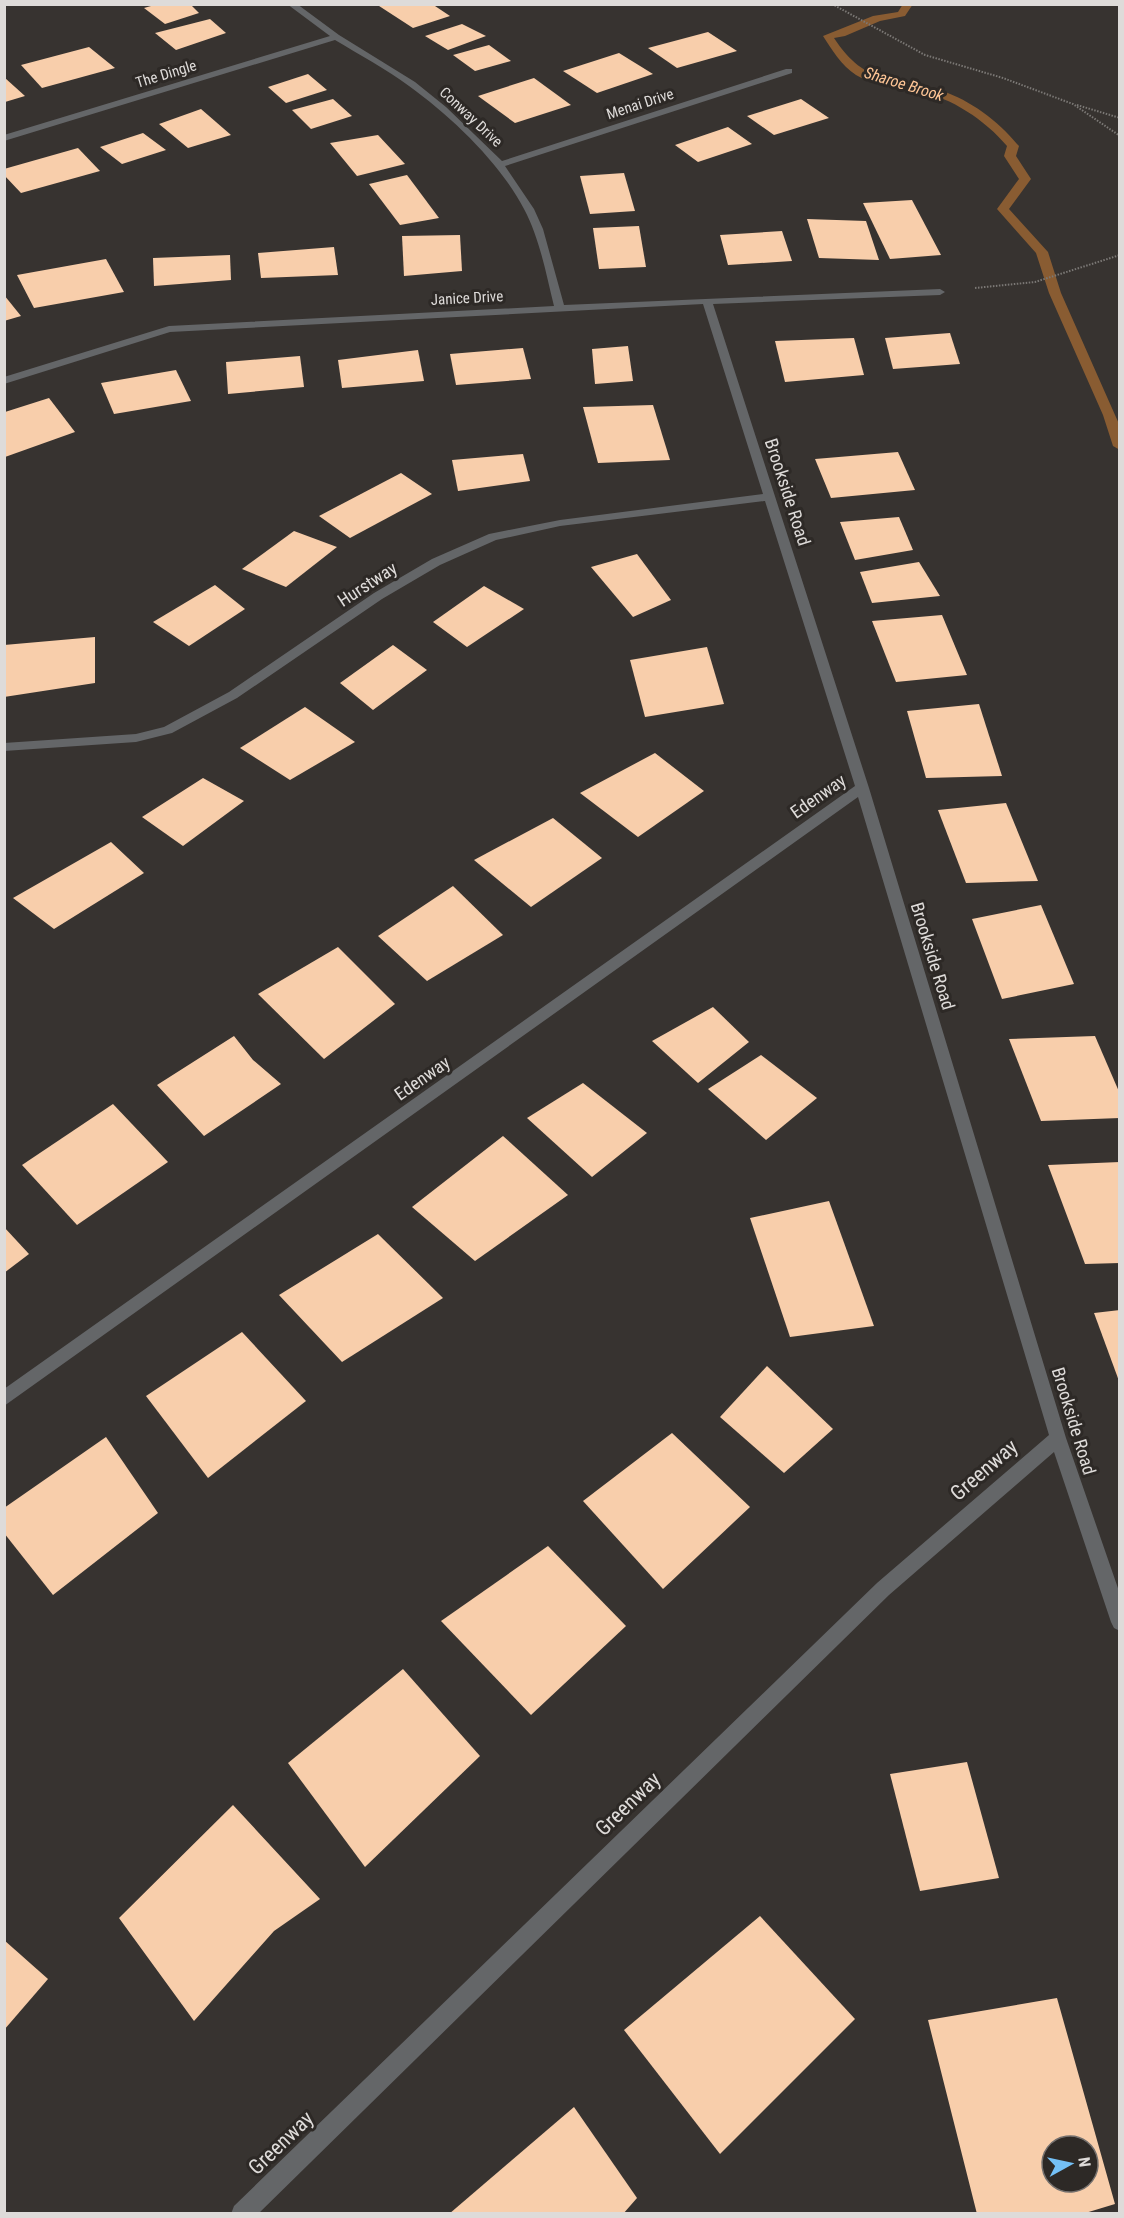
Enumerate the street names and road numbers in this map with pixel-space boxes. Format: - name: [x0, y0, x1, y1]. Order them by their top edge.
- street label: The Dingle: [133, 56, 199, 92]
- street label: Conway Drive: [436, 83, 506, 151]
- street label: Menai Drive: [604, 85, 676, 123]
- street label: Janice Drive: [430, 287, 504, 309]
- street label: Brookside Road: [761, 436, 815, 548]
- street label: Hurstway: [333, 557, 401, 611]
- street label: Edenway: [786, 769, 850, 823]
- street label: Brookside Road: [907, 900, 959, 1012]
- street label: Edenway: [390, 1051, 454, 1105]
- street label: Brookside Road: [1048, 1365, 1100, 1477]
- street label: Greenway: [946, 1434, 1023, 1506]
- street label: Greenway: [591, 1767, 666, 1841]
- street label: Greenway: [244, 2106, 319, 2180]

